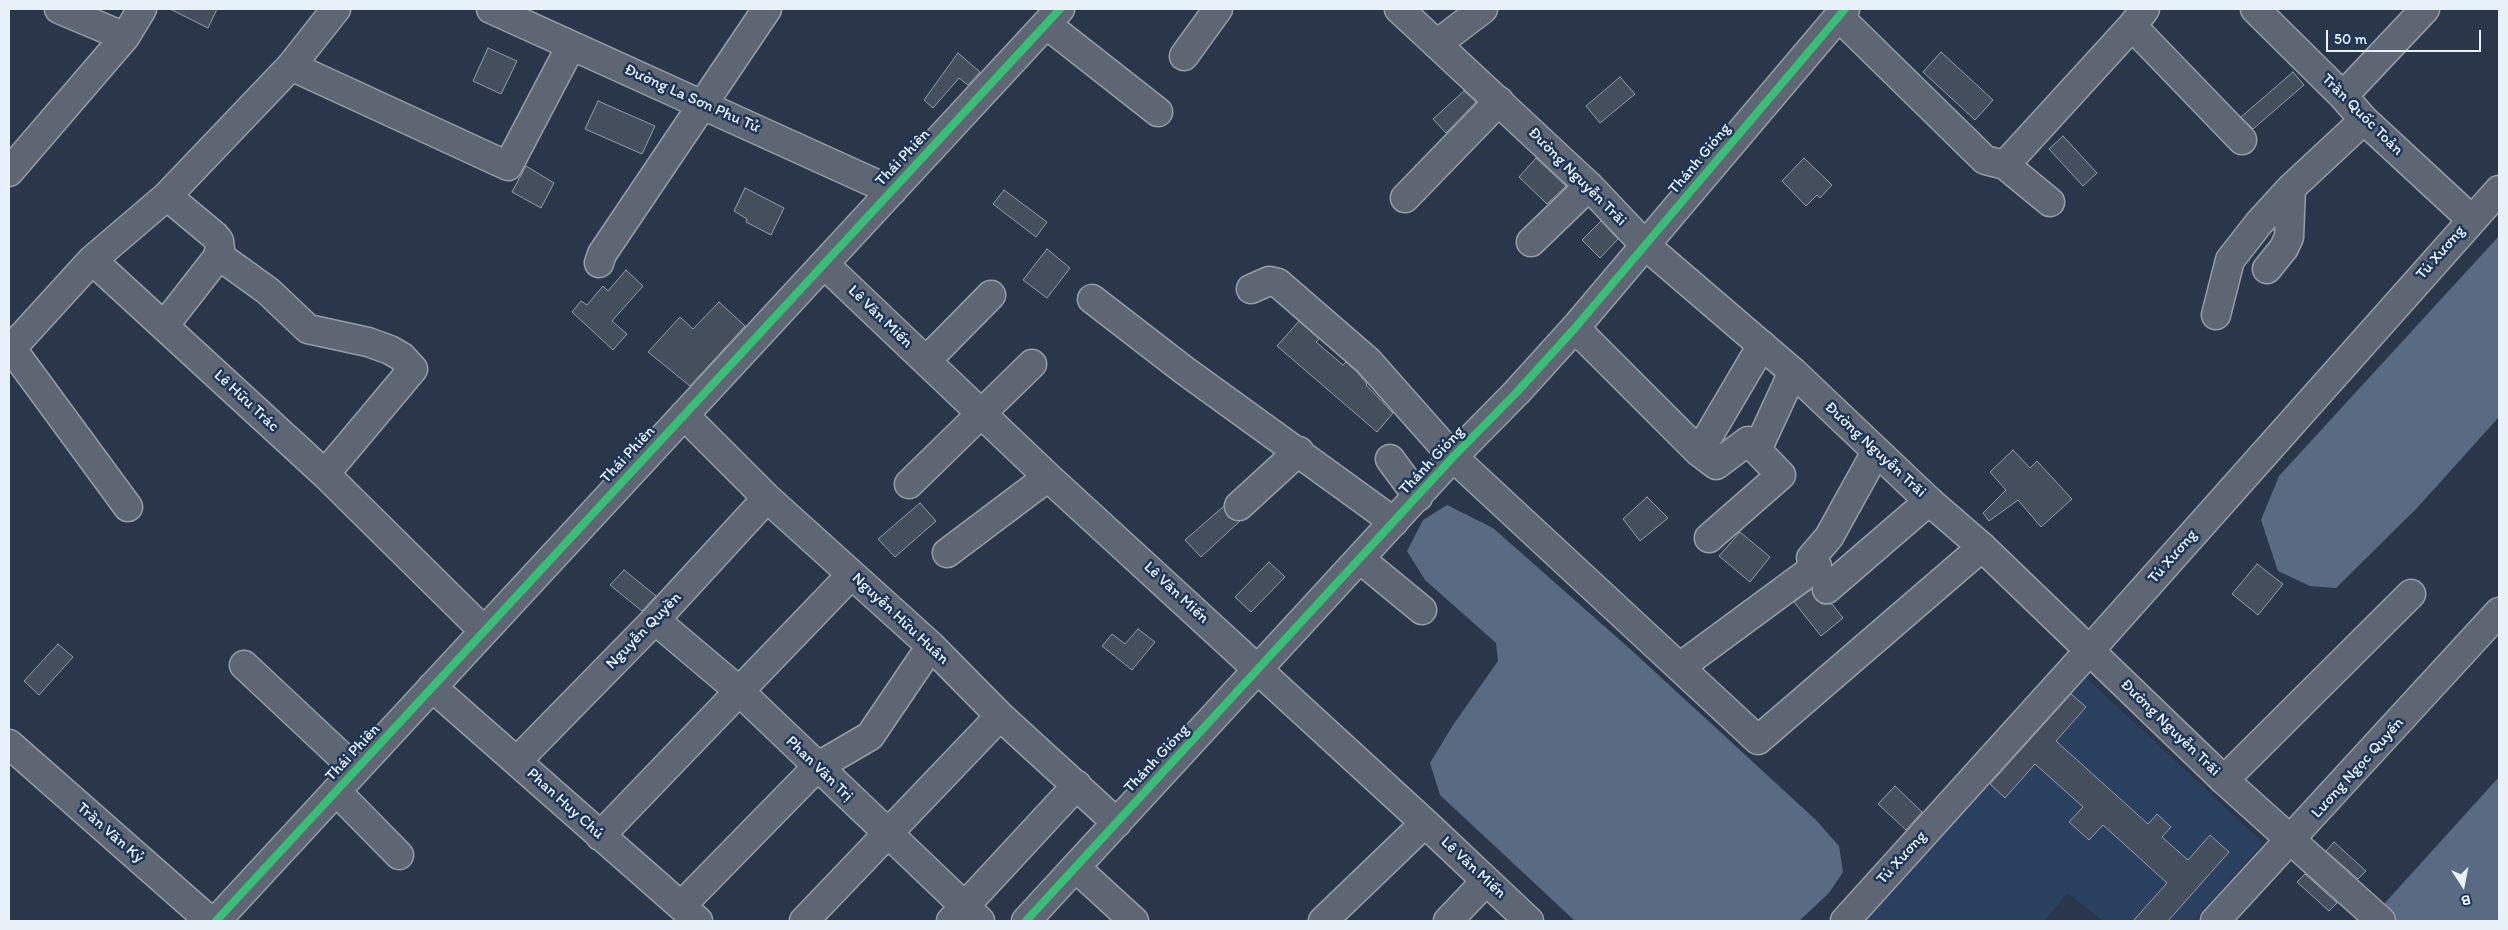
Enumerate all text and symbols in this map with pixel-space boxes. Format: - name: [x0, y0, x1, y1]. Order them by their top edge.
- scale bar: [2328, 20, 2483, 52]
- text: 50 m: [2334, 30, 2367, 48]
- street label: Đường La Sơn Phu Tử: [621, 60, 763, 138]
- street label: Trần Quốc Toản: [2317, 70, 2407, 160]
- street label: Thánh Gióng: [1665, 119, 1735, 199]
- street label: Đường Nguyễn Trãi: [1524, 124, 1630, 230]
- street label: Thái Phiên: [872, 125, 934, 191]
- street label: Tú Xương: [2412, 222, 2470, 284]
- street label: Lê Văn Miến: [844, 281, 916, 353]
- street label: Lê Hữu Trác: [209, 366, 283, 436]
- street label: Đường Nguyễn Trãi: [1820, 398, 1930, 502]
- street label: Thái Phiên: [597, 422, 659, 488]
- street label: Thánh Gióng: [1395, 423, 1469, 499]
- street label: Tú Xương: [2144, 526, 2202, 588]
- street label: Lê Văn Miến: [1139, 558, 1213, 628]
- street label: Nguyễn Hữu Huân: [847, 569, 953, 669]
- street label: Nguyễn Quyền: [602, 588, 686, 674]
- street label: Đường Nguyễn Trãi: [2116, 675, 2224, 781]
- street label: Lương Ngọc Quyến: [2308, 714, 2408, 822]
- street label: Thái Phiên: [322, 720, 384, 786]
- street label: Thánh Gióng: [1120, 721, 1194, 797]
- street label: Phan Văn Trị: [781, 732, 857, 806]
- street label: Phan Huy Chú: [523, 764, 607, 844]
- street label: Trần Văn Kỷ: [73, 799, 147, 867]
- street label: Tú Xương: [1873, 827, 1931, 889]
- street label: Lê Văn Miến: [1436, 833, 1510, 903]
- north arrow: [2438, 860, 2488, 910]
- text: B: [2460, 891, 2472, 909]

